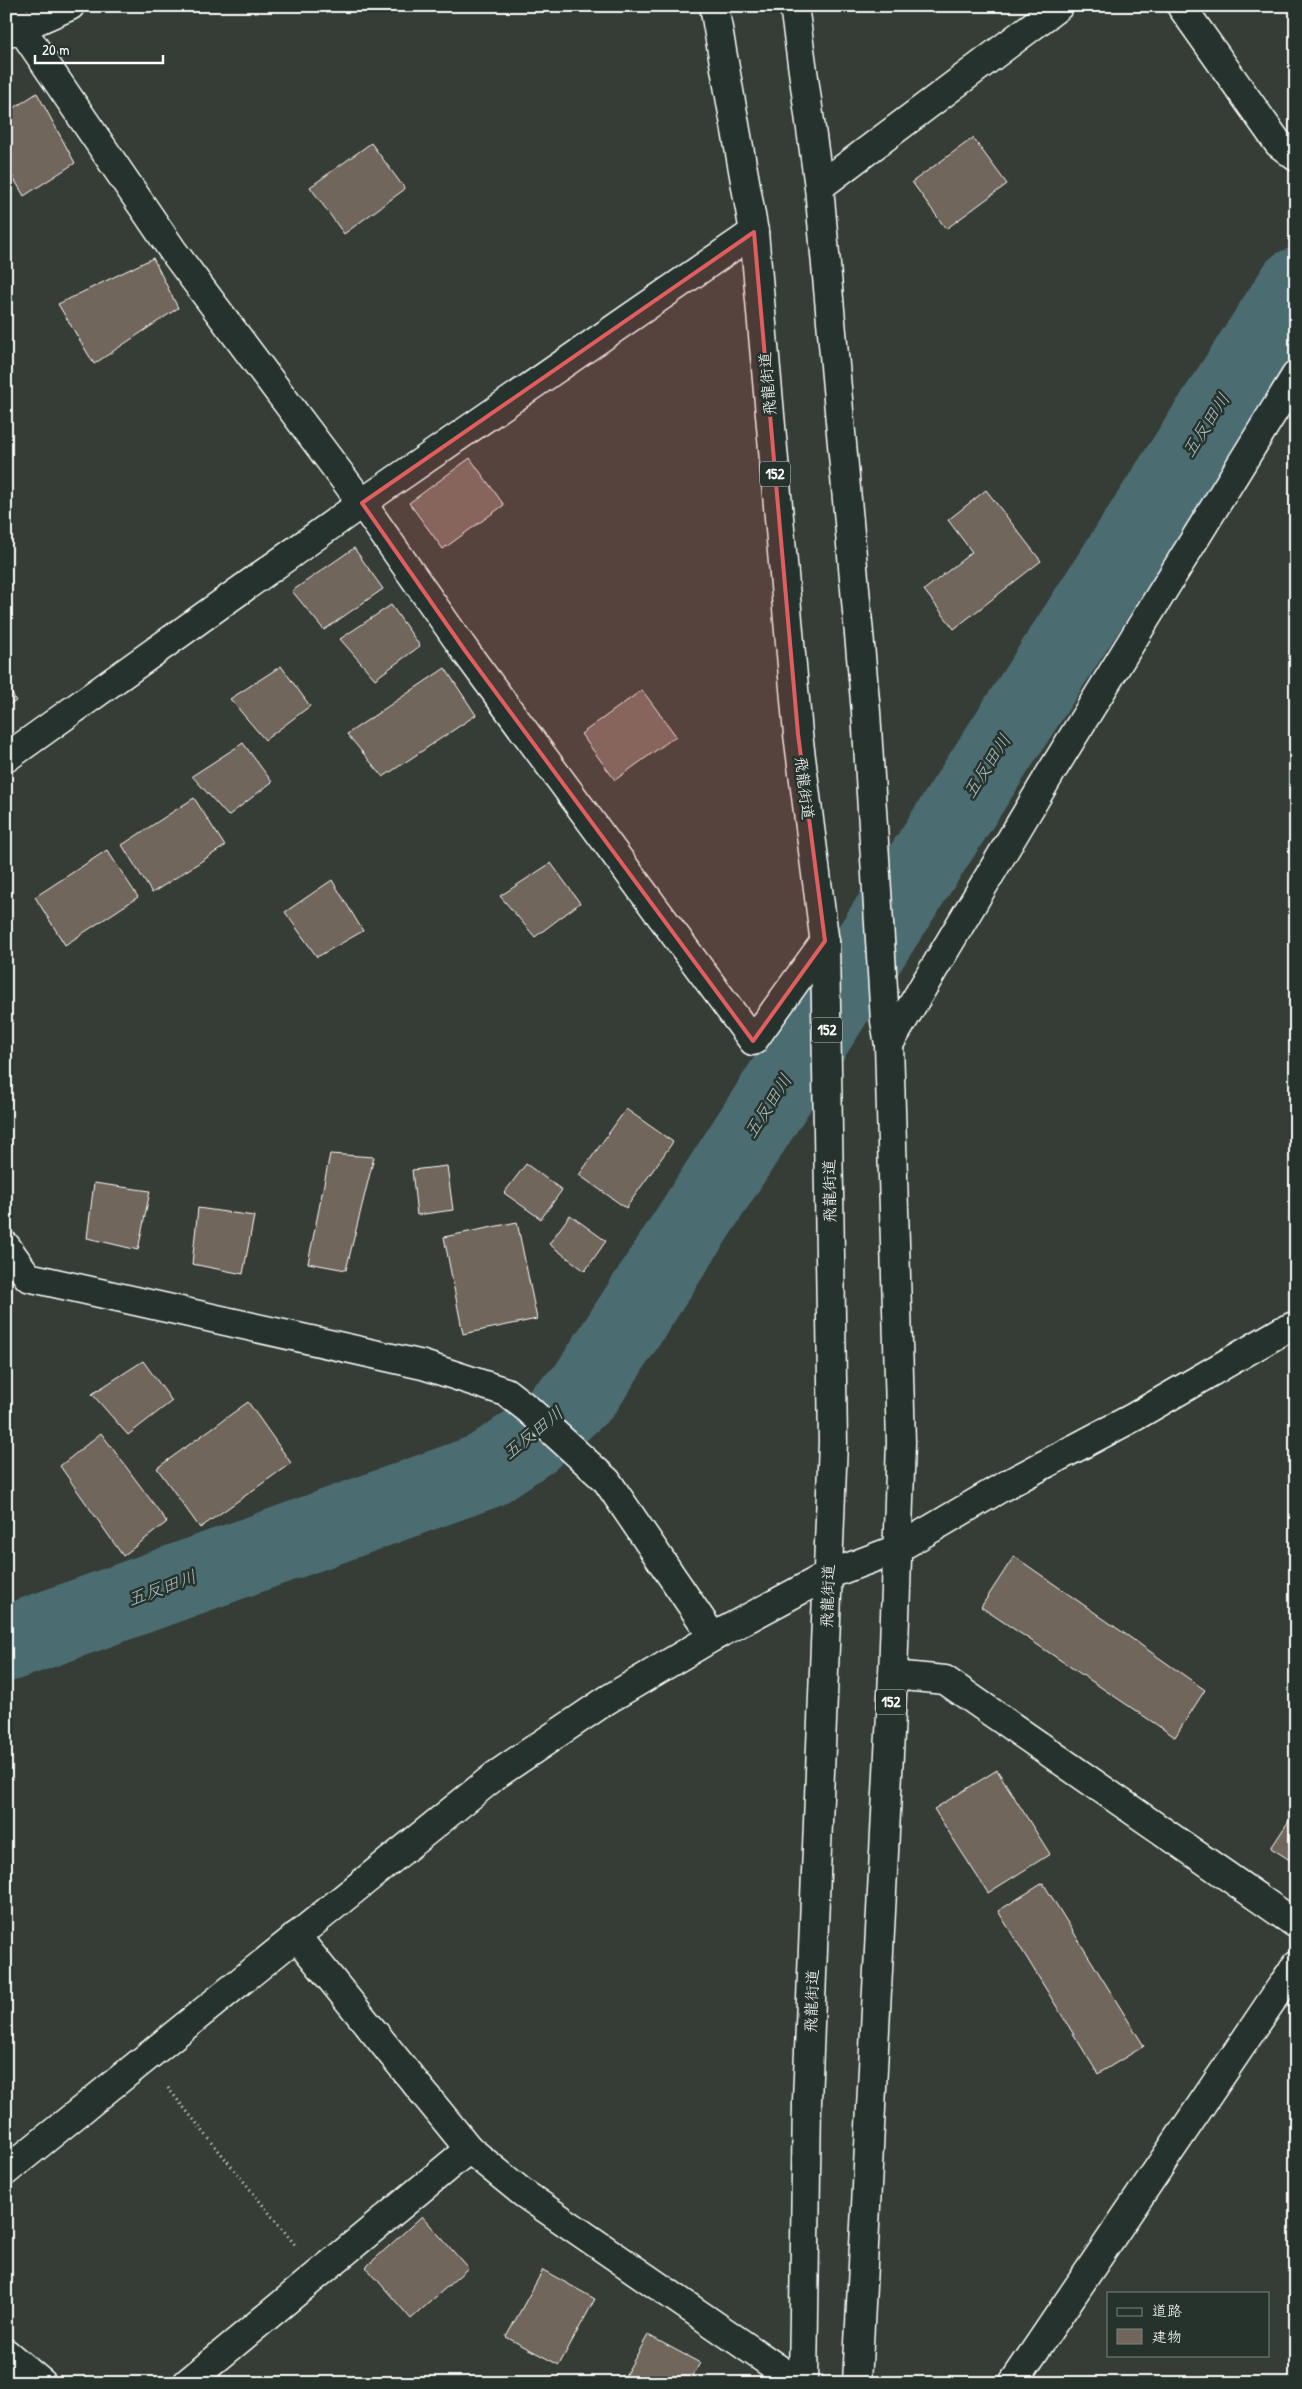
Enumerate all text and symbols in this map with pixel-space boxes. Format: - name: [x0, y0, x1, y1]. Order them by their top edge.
- scale bar: [35, 32, 162, 64]
- text: 20 m: [42, 39, 69, 60]
- street label: 飛龍街道: [753, 351, 781, 417]
- water label: 五反田川: [1175, 388, 1236, 462]
- road number: 152: [760, 462, 790, 486]
- water label: 五反田川: [956, 729, 1017, 803]
- street label: 飛龍街道: [790, 755, 820, 821]
- road number: 152: [812, 1018, 842, 1042]
- water label: 五反田川: [737, 1069, 798, 1143]
- street label: 飛龍街道: [817, 1159, 841, 1223]
- water label: 五反田川: [497, 1400, 569, 1465]
- water label: 五反田川: [124, 1563, 200, 1612]
- street label: 飛龍街道: [815, 1564, 839, 1628]
- road number: 152: [876, 1690, 906, 1714]
- street label: 飛龍街道: [799, 1969, 823, 2033]
- legend: [1107, 2292, 1270, 2356]
- text: 道路: [1152, 2300, 1182, 2321]
- text: 建物: [1152, 2326, 1182, 2347]

